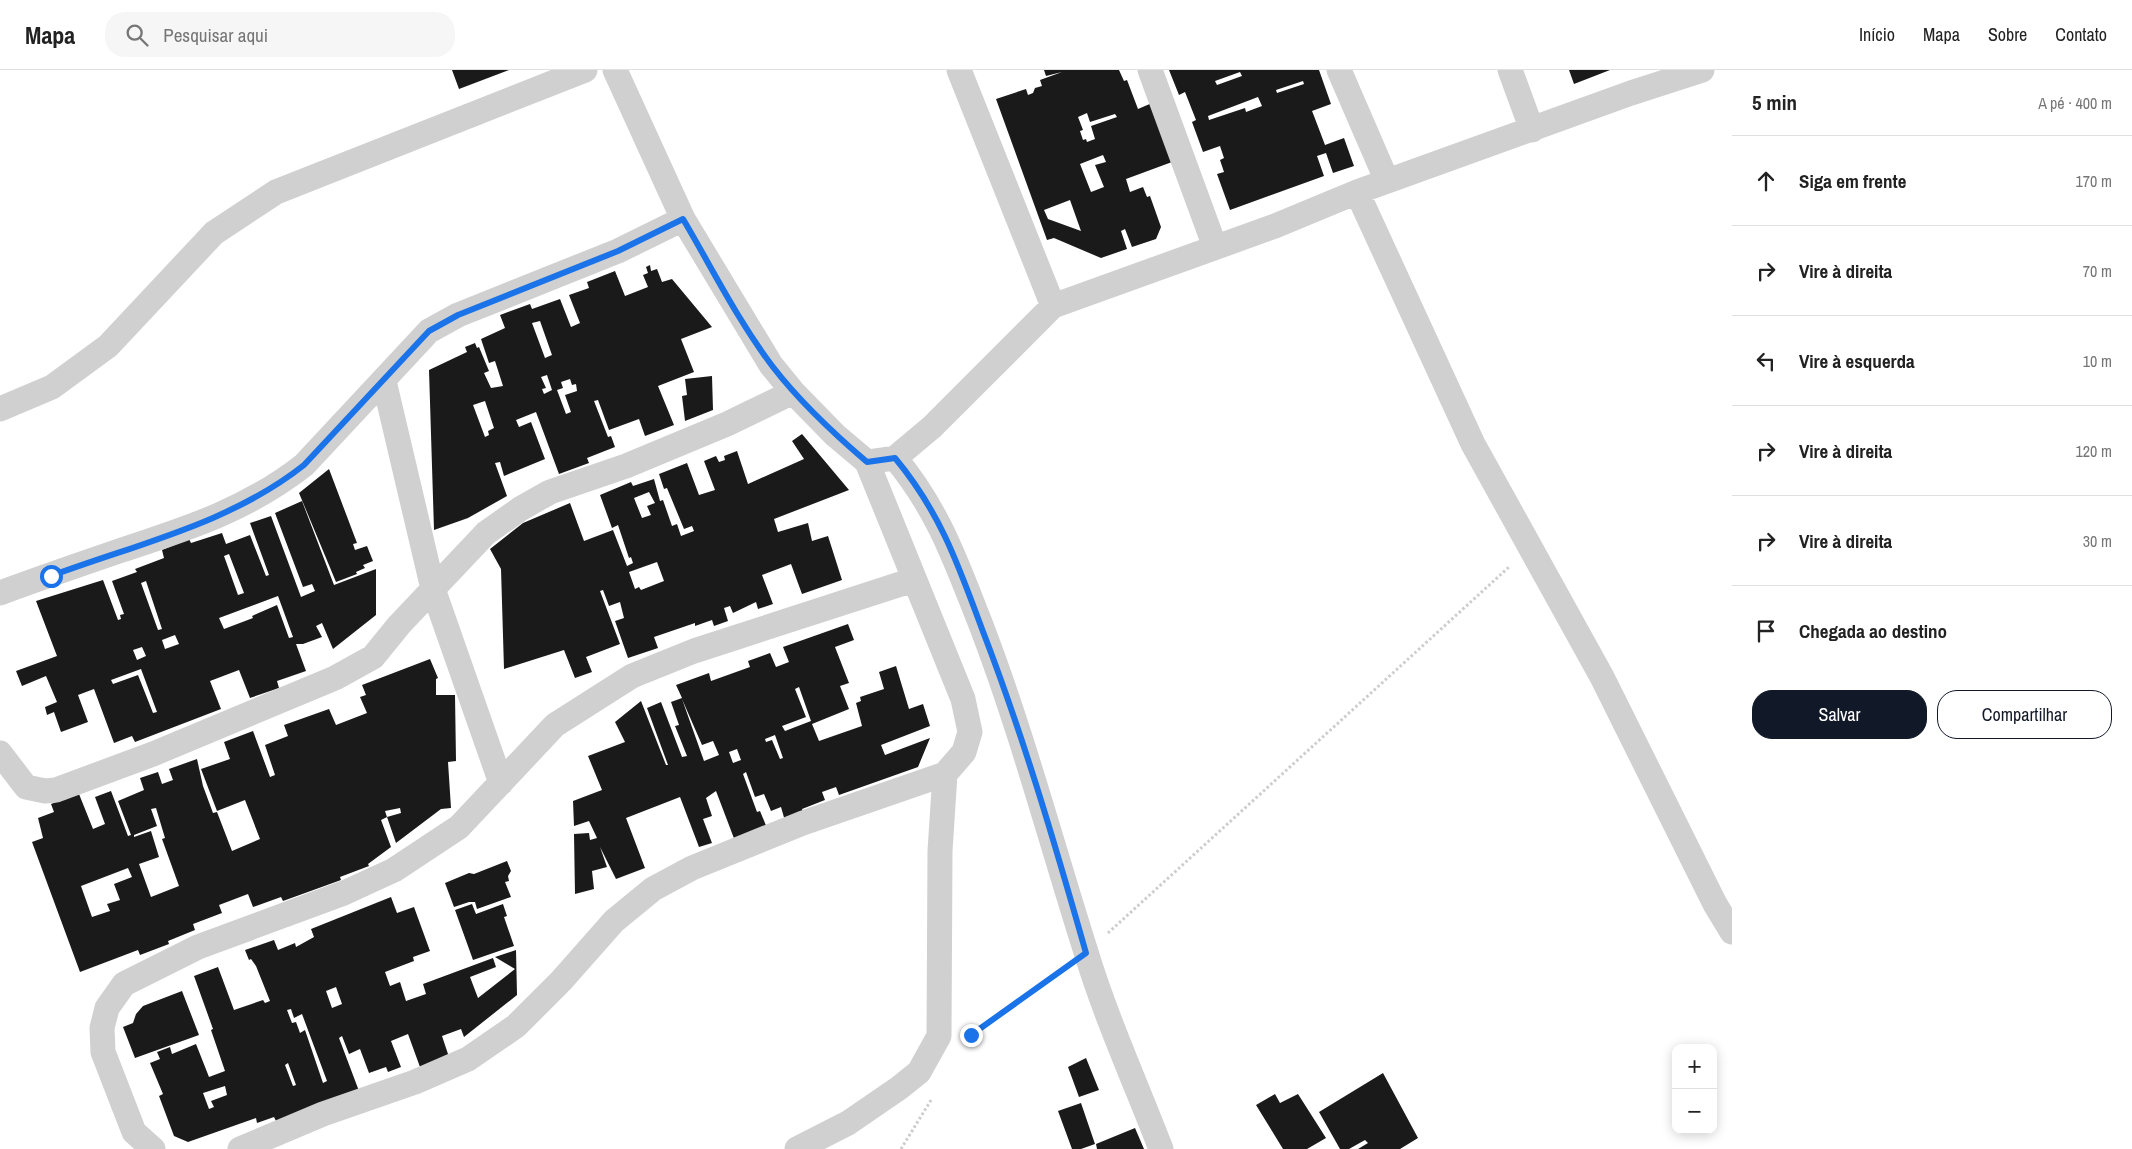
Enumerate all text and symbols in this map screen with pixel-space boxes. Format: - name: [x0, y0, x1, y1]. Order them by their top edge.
- search box: [105, 12, 455, 57]
- text: Mapa: [25, 19, 75, 51]
- icon: search: [123, 21, 151, 49]
- text: Pesquisar aqui: [163, 22, 268, 48]
- text: Início: [1859, 22, 1895, 47]
- text: Mapa: [1923, 22, 1960, 47]
- text: Sobre: [1988, 22, 2027, 47]
- text: Contato: [2055, 22, 2107, 47]
- text: 5 min: [1752, 88, 1797, 117]
- text: A pé · 400 m: [2038, 92, 2112, 114]
- icon: ahead: [1752, 167, 1780, 195]
- text: Siga em frente: [1799, 168, 1906, 194]
- text: 170 m: [2076, 170, 2112, 192]
- icon: right: [1752, 257, 1780, 285]
- text: Vire à direita: [1799, 258, 1892, 284]
- text: 70 m: [2083, 260, 2112, 282]
- icon: left: [1752, 347, 1780, 375]
- text: Vire à esquerda: [1799, 348, 1915, 374]
- text: 10 m: [2083, 350, 2112, 372]
- icon: right: [1752, 437, 1780, 465]
- text: Vire à direita: [1799, 438, 1892, 464]
- text: 120 m: [2076, 440, 2112, 462]
- icon: right: [1752, 527, 1780, 555]
- text: Vire à direita: [1799, 528, 1892, 554]
- text: 30 m: [2083, 530, 2112, 552]
- route start: [40, 565, 63, 588]
- icon: arrive: [1752, 617, 1780, 645]
- text: Chegada ao destino: [1799, 618, 1947, 644]
- button: Salvar: [1752, 690, 1927, 739]
- button: Compartilhar: [1937, 690, 2112, 739]
- route end: [960, 1024, 983, 1047]
- map controls: [1672, 1044, 1717, 1134]
- button: +: [1672, 1044, 1717, 1089]
- button: −: [1672, 1089, 1717, 1134]

